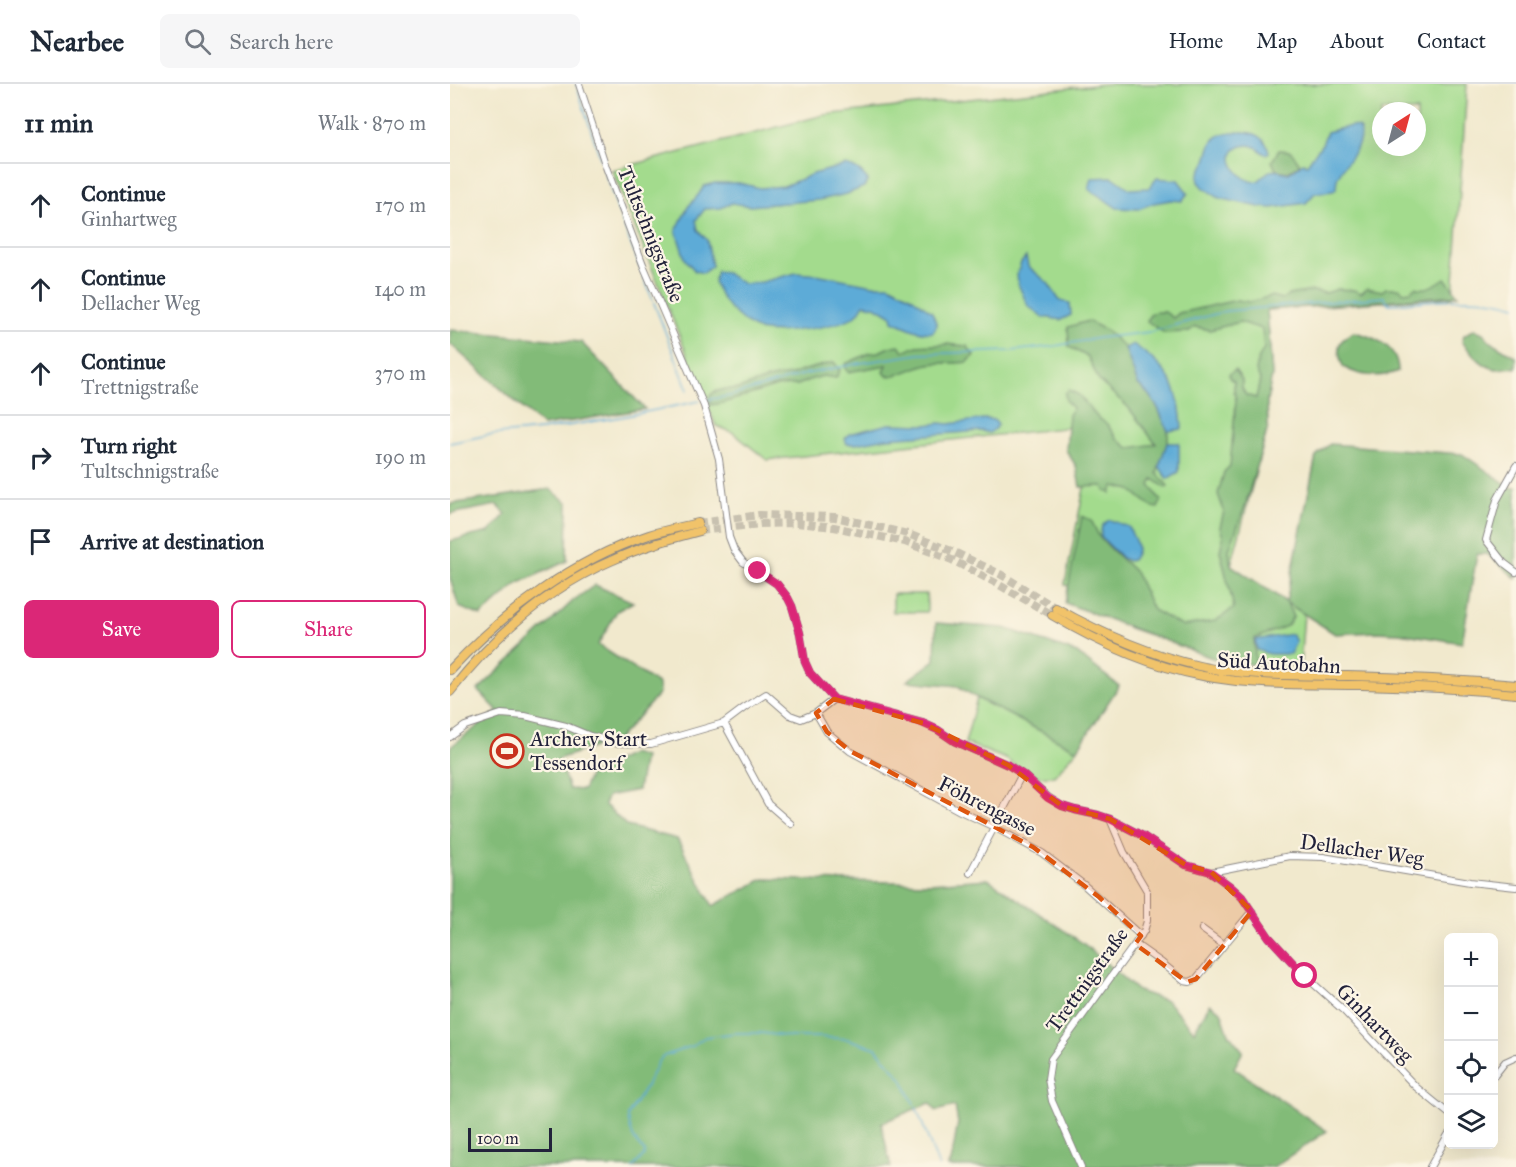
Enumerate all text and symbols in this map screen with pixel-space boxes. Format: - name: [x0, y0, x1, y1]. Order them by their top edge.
- search box: [160, 14, 580, 68]
- text: Nearbee: [30, 24, 124, 59]
- icon: search: [181, 25, 214, 58]
- text: Search here: [229, 28, 333, 55]
- text: Home: [1168, 28, 1223, 54]
- text: Map: [1256, 28, 1297, 54]
- text: About: [1330, 28, 1384, 54]
- text: Contact: [1417, 28, 1486, 54]
- north arrow: [1372, 102, 1426, 156]
- text: 11 min: [24, 107, 93, 139]
- text: Walk · 870 m: [318, 111, 426, 135]
- street label: Tultschnigstraße: [612, 162, 690, 306]
- text: Continue: [81, 180, 166, 207]
- icon: ahead: [24, 189, 57, 222]
- text: 170 m: [375, 193, 426, 217]
- text: Ginhartweg: [81, 207, 177, 231]
- text: Continue: [81, 264, 166, 291]
- icon: ahead: [24, 273, 57, 306]
- text: 140 m: [374, 277, 426, 301]
- text: Dellacher Weg: [81, 291, 200, 315]
- text: Continue: [81, 348, 166, 375]
- icon: ahead: [24, 357, 57, 390]
- text: 370 m: [375, 361, 426, 385]
- text: Trettnigstraße: [81, 375, 199, 399]
- text: Turn right: [81, 432, 177, 459]
- icon: right: [24, 441, 57, 474]
- text: 190 m: [375, 445, 426, 469]
- text: Tultschnigstraße: [81, 459, 219, 483]
- icon: arrive: [24, 525, 57, 558]
- text: Arrive at destination: [81, 528, 264, 555]
- route end: [744, 557, 770, 583]
- button: Save: [24, 600, 219, 658]
- button: Share: [231, 600, 426, 658]
- street label: Süd Autobahn: [1217, 647, 1341, 679]
- place label: Archery Start Tessendorf: [529, 726, 648, 776]
- sports icon: Archery Start Tessendorf: [489, 733, 525, 769]
- street label: Föhrengasse: [934, 770, 1041, 842]
- street label: Dellacher Weg: [1298, 828, 1426, 872]
- street label: Trettnigstraße: [1040, 922, 1134, 1038]
- map controls: [1444, 933, 1498, 1149]
- button: +: [1444, 933, 1498, 987]
- route start: [1291, 962, 1317, 988]
- street label: Ginhartweg: [1331, 978, 1419, 1068]
- button: −: [1444, 987, 1498, 1041]
- button: locate: [1444, 1041, 1498, 1095]
- button: layers: [1444, 1095, 1498, 1149]
- scale bar: [468, 1125, 552, 1152]
- text: 100 m: [477, 1129, 519, 1148]

